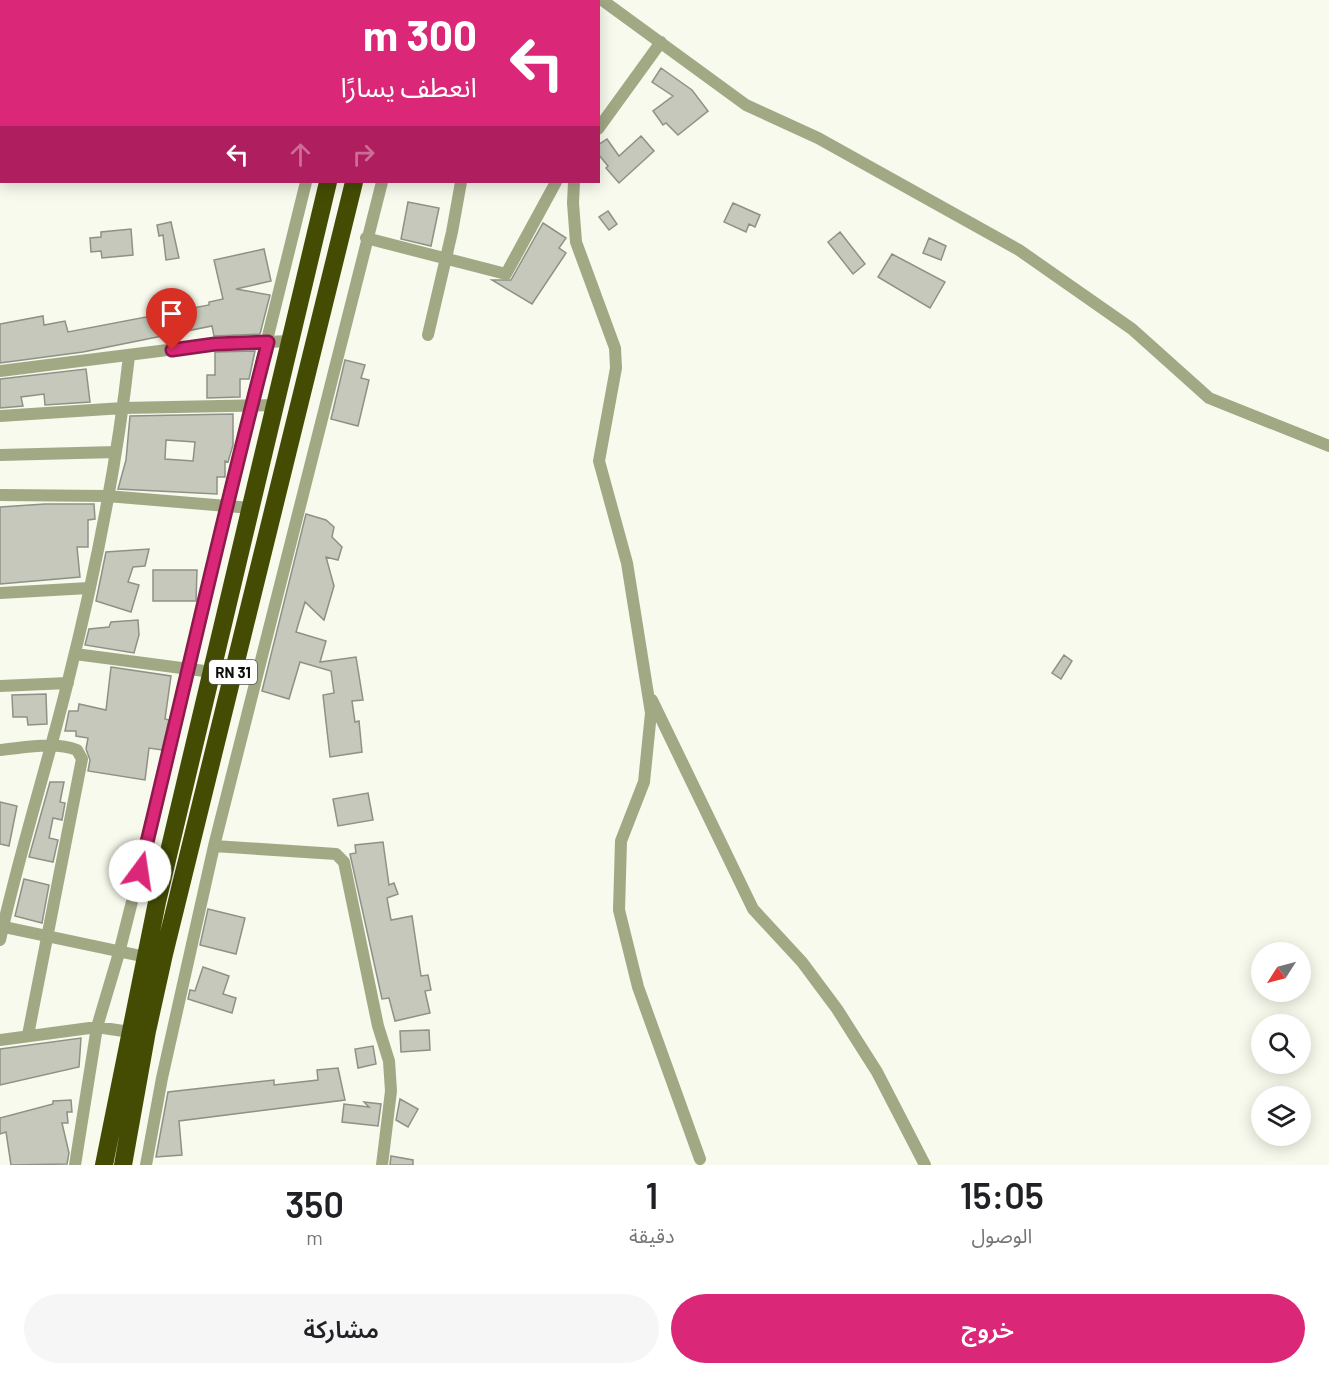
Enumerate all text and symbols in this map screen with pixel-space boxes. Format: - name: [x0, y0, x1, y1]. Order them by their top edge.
- text: 300 m: [363, 9, 477, 59]
- icon: left: [498, 24, 576, 102]
- text: انعطف يسارًا: [340, 70, 477, 102]
- icon: left: [221, 138, 254, 171]
- icon: ahead: [284, 138, 317, 171]
- icon: right: [347, 138, 380, 171]
- pin: [146, 288, 197, 350]
- icon: arrive: [155, 297, 188, 330]
- road number: RN 31: [209, 660, 257, 684]
- position arrow: [108, 839, 172, 903]
- north arrow: [1251, 942, 1311, 1002]
- map controls: [1251, 942, 1311, 1146]
- button: search: [1251, 1014, 1311, 1074]
- button: layers: [1251, 1086, 1311, 1146]
- text: 1: [645, 1173, 658, 1216]
- text: 15:05: [960, 1173, 1044, 1216]
- text: 350: [285, 1182, 344, 1225]
- text: دقيقة: [629, 1223, 675, 1247]
- text: الوصول: [971, 1223, 1032, 1247]
- text: m: [306, 1225, 323, 1249]
- button: مشاركة: [24, 1294, 659, 1363]
- button: خروج: [671, 1294, 1305, 1363]

